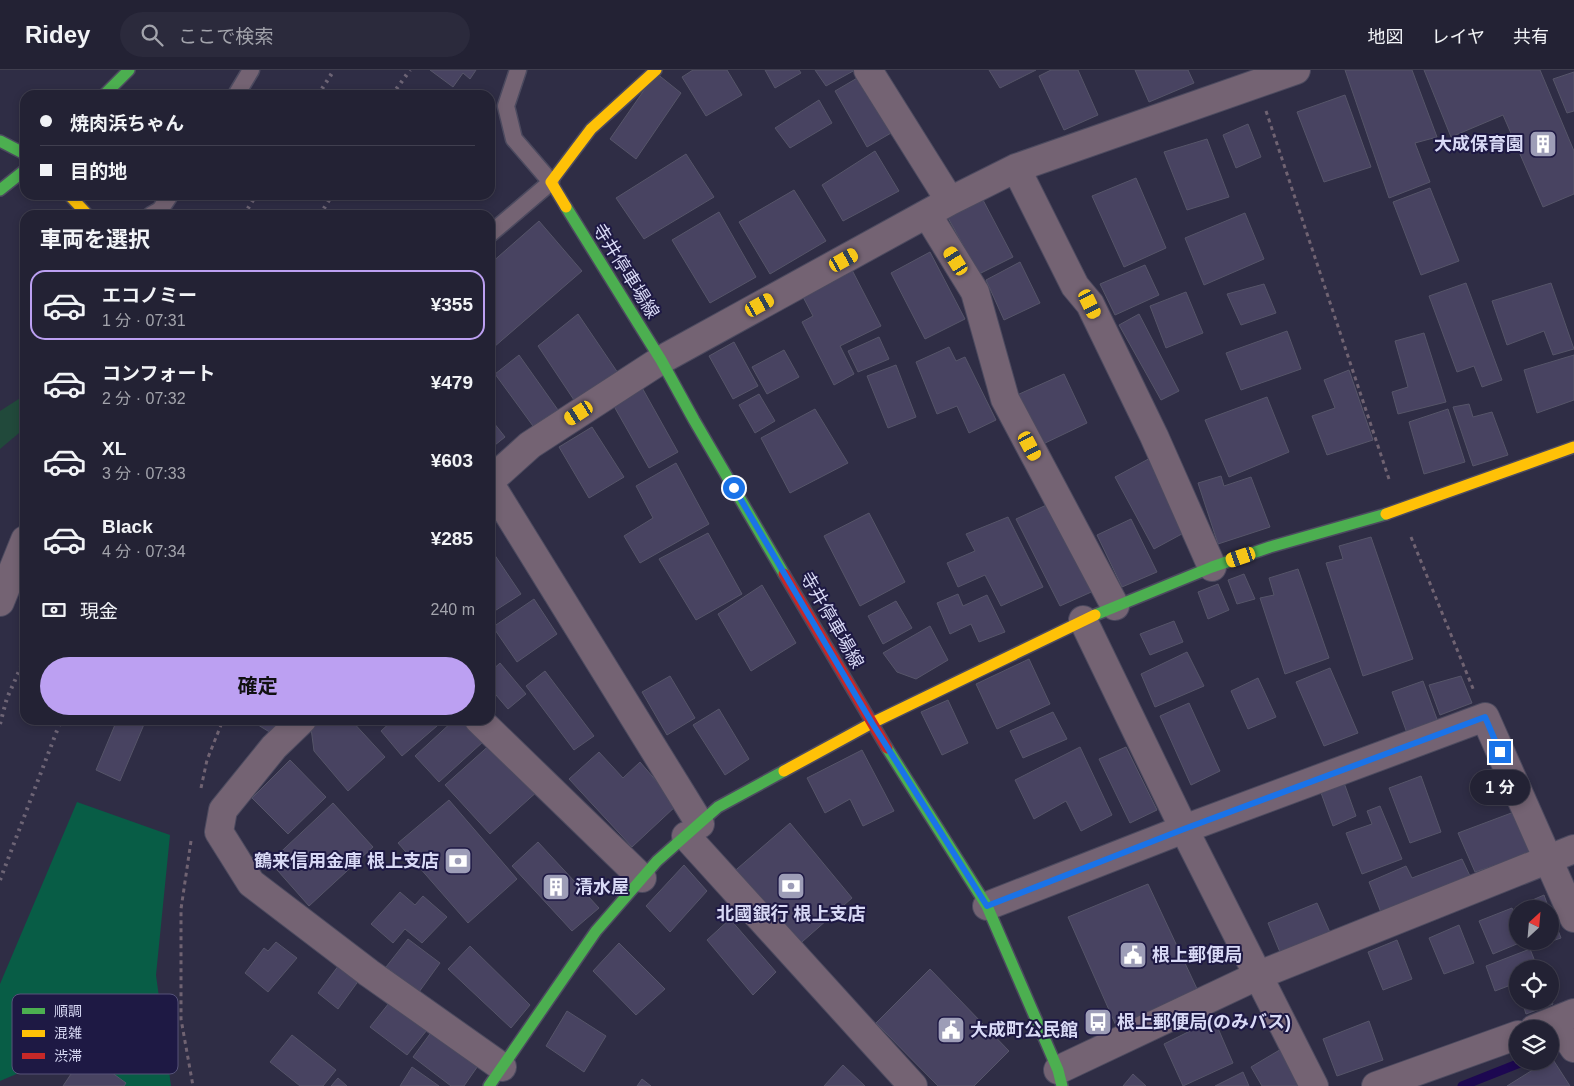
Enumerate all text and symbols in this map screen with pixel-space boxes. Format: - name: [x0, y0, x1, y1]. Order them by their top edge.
- search box: [120, 12, 470, 57]
- text: Ridey: [25, 21, 90, 48]
- icon: search: [138, 21, 166, 49]
- text: ここで検索: [178, 26, 273, 47]
- text: 地図: [1368, 27, 1404, 47]
- text: レイヤ: [1432, 27, 1485, 47]
- text: 共有: [1513, 27, 1549, 47]
- text: 焼肉浜ちゃん: [70, 113, 184, 134]
- building icon: 大成保育園: [1528, 129, 1558, 159]
- place label: 大成保育園: [1434, 134, 1524, 154]
- text: 目的地: [70, 161, 127, 182]
- street label: 寺井停車場線: [589, 220, 663, 322]
- text: 車両を選択: [40, 227, 150, 252]
- car: [941, 244, 970, 278]
- car: [827, 246, 860, 274]
- icon: car: [42, 283, 87, 328]
- text: エコノミー: [102, 285, 197, 306]
- car: [1076, 287, 1103, 321]
- car: [743, 291, 776, 319]
- text: ¥355: [431, 294, 473, 315]
- text: 1 分 · 07:31: [102, 312, 186, 329]
- icon: car: [42, 361, 87, 406]
- text: コンフォート: [102, 363, 215, 384]
- text: ¥479: [431, 372, 473, 393]
- text: 2 分 · 07:32: [102, 390, 186, 407]
- car: [562, 399, 595, 427]
- car: [1016, 429, 1043, 463]
- text: XL: [102, 438, 126, 459]
- icon: car: [42, 439, 87, 484]
- text: ¥603: [431, 450, 473, 471]
- text: 3 分 · 07:33: [102, 465, 186, 482]
- route start: [723, 477, 745, 499]
- text: Black: [102, 516, 153, 537]
- icon: car: [42, 517, 87, 562]
- text: ¥285: [431, 528, 473, 549]
- text: 4 分 · 07:34: [102, 543, 186, 560]
- car: [1224, 545, 1257, 569]
- street label: 寺井停車場線: [796, 568, 868, 672]
- icon: cash: [40, 596, 68, 624]
- text: 現金: [80, 601, 118, 622]
- text: 240 m: [431, 601, 475, 618]
- button: 確定: [40, 657, 475, 715]
- route end: [1489, 741, 1511, 763]
- callout: 1 分: [1470, 770, 1530, 804]
- text: 1 分: [1485, 779, 1515, 796]
- bank icon: 鶴来信用金庫 根上支店: [443, 846, 473, 876]
- place label: 鶴来信用金庫 根上支店: [254, 851, 439, 871]
- bank icon: 北國銀行 根上支店: [776, 871, 806, 901]
- building icon: 清水屋: [541, 872, 571, 902]
- place label: 清水屋: [575, 877, 629, 897]
- north arrow: [1509, 900, 1559, 950]
- map controls: [1509, 900, 1559, 1070]
- place label: 北國銀行 根上支店: [716, 903, 866, 924]
- public building icon: 根上郵便局: [1118, 940, 1148, 970]
- place label: 根上郵便局: [1152, 945, 1242, 965]
- button: locate: [1509, 960, 1559, 1010]
- legend: [12, 994, 178, 1074]
- text: 順調: [54, 1003, 82, 1019]
- bus stop icon: 根上郵便局(のみバス): [1083, 1007, 1113, 1037]
- place label: 根上郵便局(のみバス): [1117, 1012, 1291, 1032]
- public building icon: 大成町公民館: [936, 1015, 966, 1045]
- place label: 大成町公民館: [970, 1020, 1078, 1040]
- button: layers: [1509, 1020, 1559, 1070]
- text: 混雑: [54, 1025, 82, 1041]
- text: 渋滞: [54, 1048, 82, 1064]

